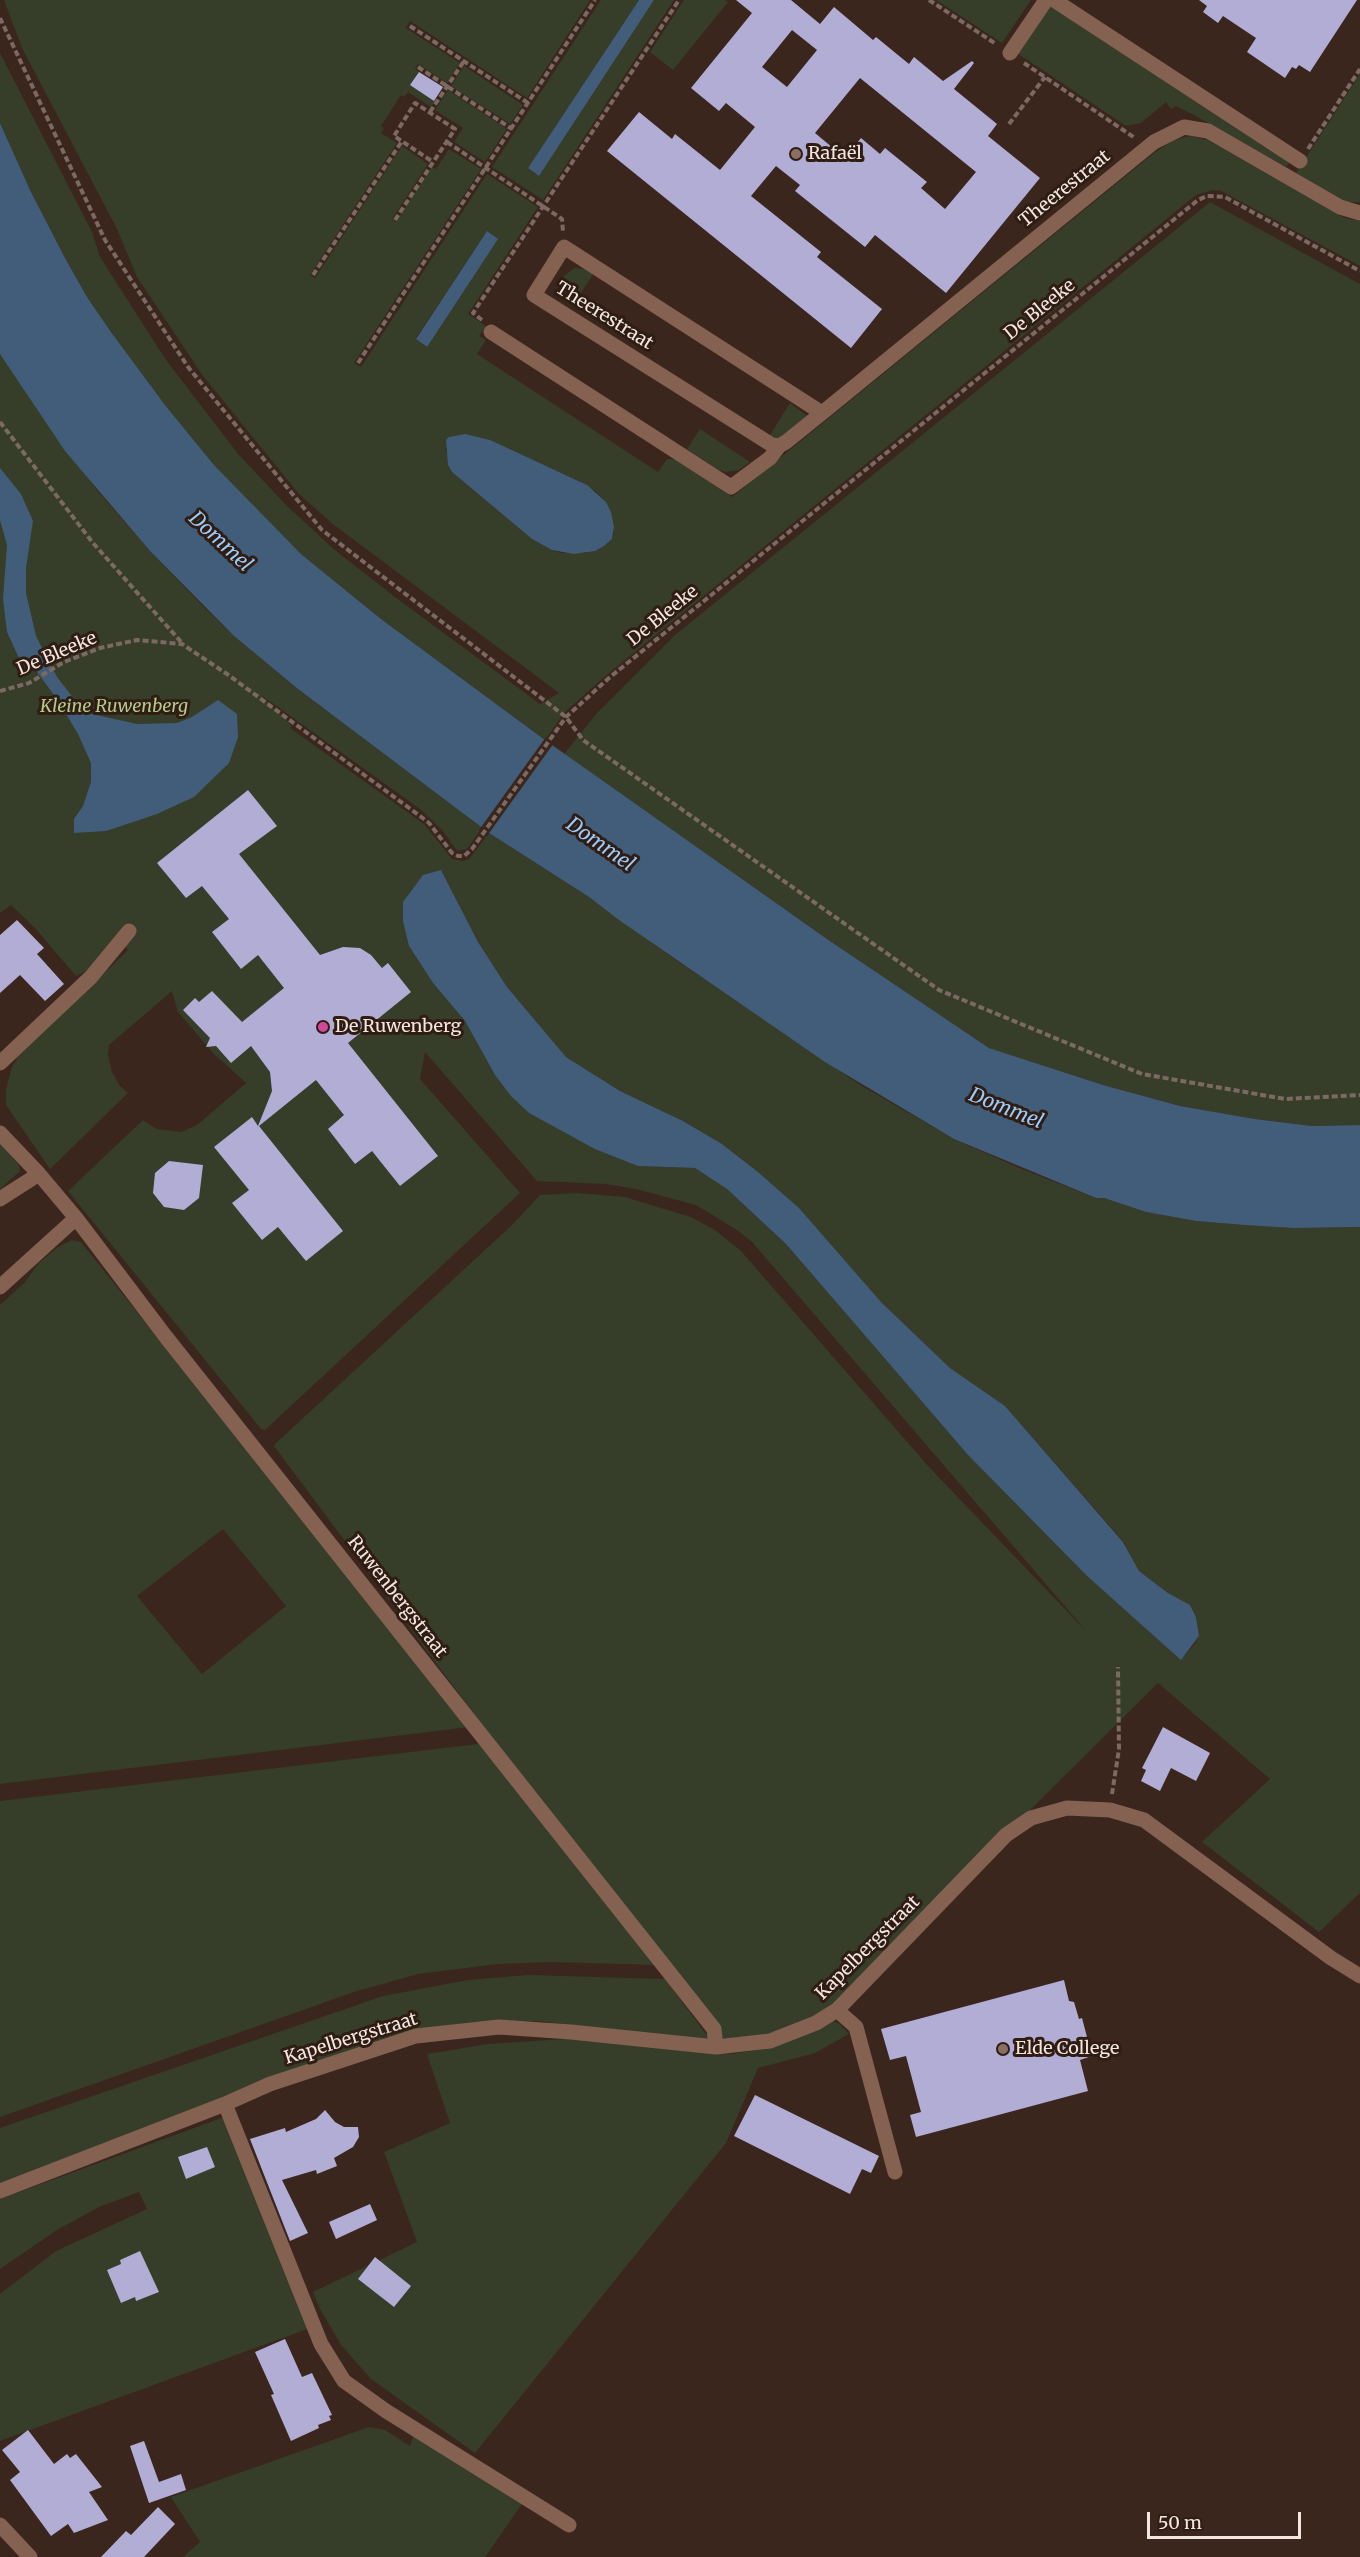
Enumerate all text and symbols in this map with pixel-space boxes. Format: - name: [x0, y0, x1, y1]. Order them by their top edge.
- place label: Rafaël: [808, 143, 862, 165]
- street label: Theerestraat: [1015, 146, 1115, 232]
- marker: Rafaël: [789, 147, 803, 161]
- street label: De Bleeke: [1000, 275, 1080, 345]
- street label: Theerestraat: [551, 277, 657, 355]
- water label: Dommel: [183, 507, 257, 577]
- street label: De Bleeke: [623, 581, 703, 651]
- street label: De Bleeke: [14, 628, 100, 680]
- park label: Kleine Ruwenberg: [40, 696, 188, 718]
- water label: Dommel: [561, 813, 639, 877]
- place label: De Ruwenberg: [335, 1016, 461, 1038]
- marker: De Ruwenberg: [316, 1020, 330, 1034]
- water label: Dommel: [965, 1083, 1047, 1135]
- street label: Ruwenbergstraat: [343, 1532, 451, 1662]
- street label: Kapelbergstraat: [812, 1892, 924, 2004]
- street label: Kapelbergstraat: [282, 2008, 420, 2070]
- place label: Elde College: [1015, 2038, 1119, 2060]
- marker: Elde College: [996, 2042, 1010, 2056]
- scale bar: [1150, 2500, 1304, 2538]
- text: 50 m: [1158, 2511, 1202, 2534]

